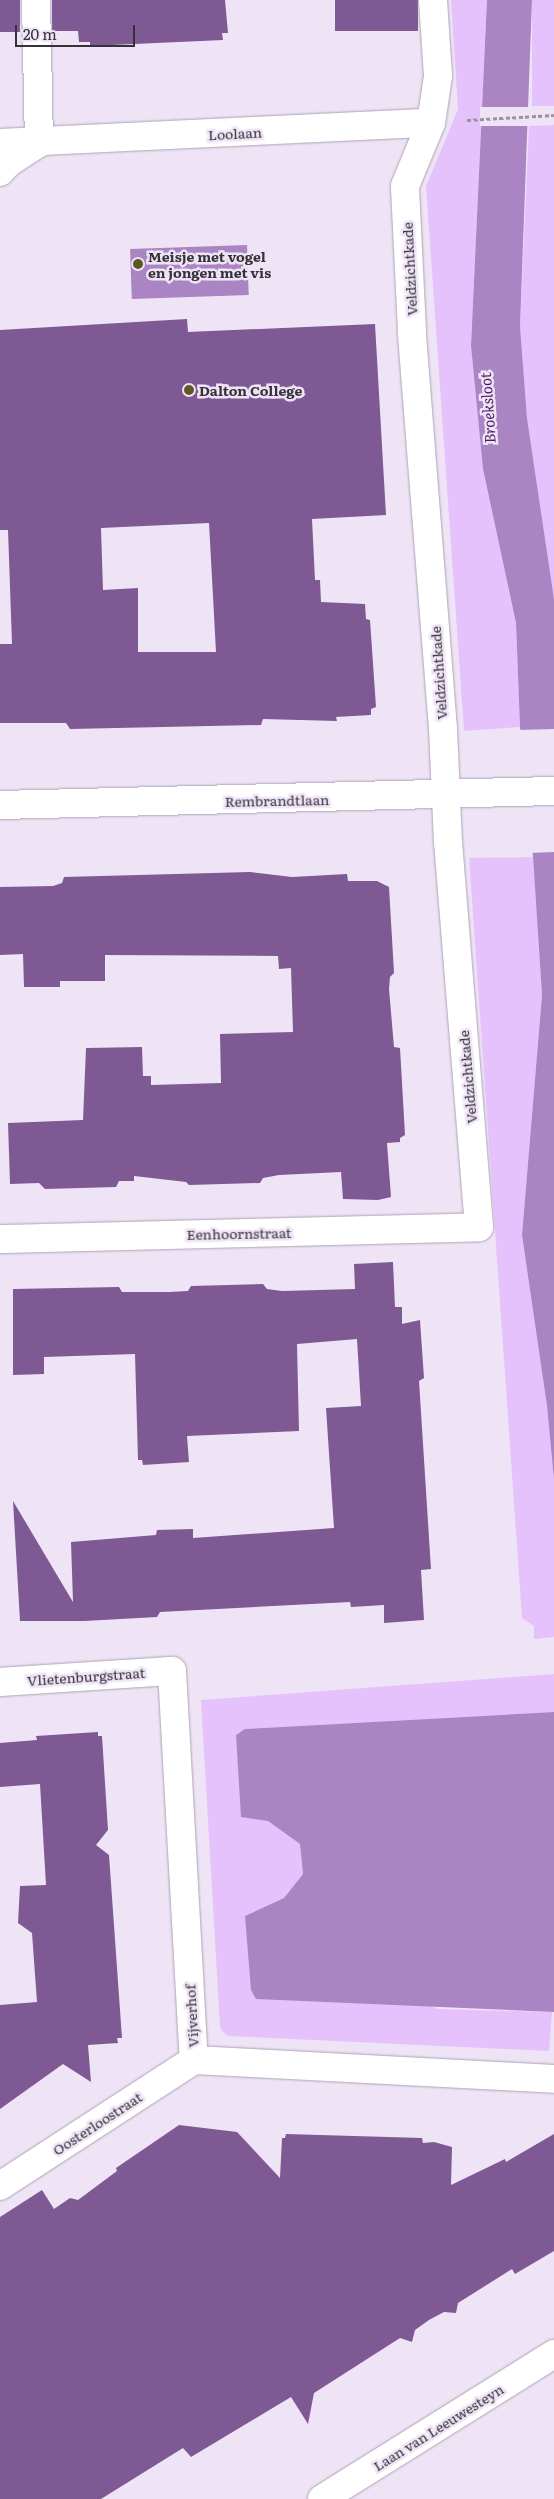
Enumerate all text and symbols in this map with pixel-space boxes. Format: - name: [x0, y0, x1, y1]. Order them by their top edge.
- scale bar: [18, 15, 138, 47]
- text: 20 m: [23, 22, 57, 45]
- street label: Loolaan: [208, 123, 262, 143]
- street label: Veldzichtkade: [398, 222, 420, 316]
- place label: Meisje met vogel en jongen met vis: [148, 248, 271, 280]
- marker: Meisje met vogel en jongen met vis: [132, 258, 144, 270]
- water label: Broeksloot: [476, 372, 498, 444]
- place label: Dalton College: [199, 382, 302, 398]
- marker: Dalton College: [183, 384, 195, 396]
- street label: Veldzichtkade: [426, 626, 450, 720]
- street label: Rembrandtlaan: [225, 791, 329, 809]
- street label: Veldzichtkade: [455, 1030, 479, 1124]
- street label: Eenhoornstraat: [186, 1224, 292, 1242]
- street label: Vlietenburgstraat: [26, 1663, 146, 1689]
- street label: Vijverhof: [181, 1984, 201, 2048]
- street label: Oosterloostraat: [49, 2088, 145, 2158]
- street label: Laan van Leeuwesteyn: [370, 2380, 506, 2474]

